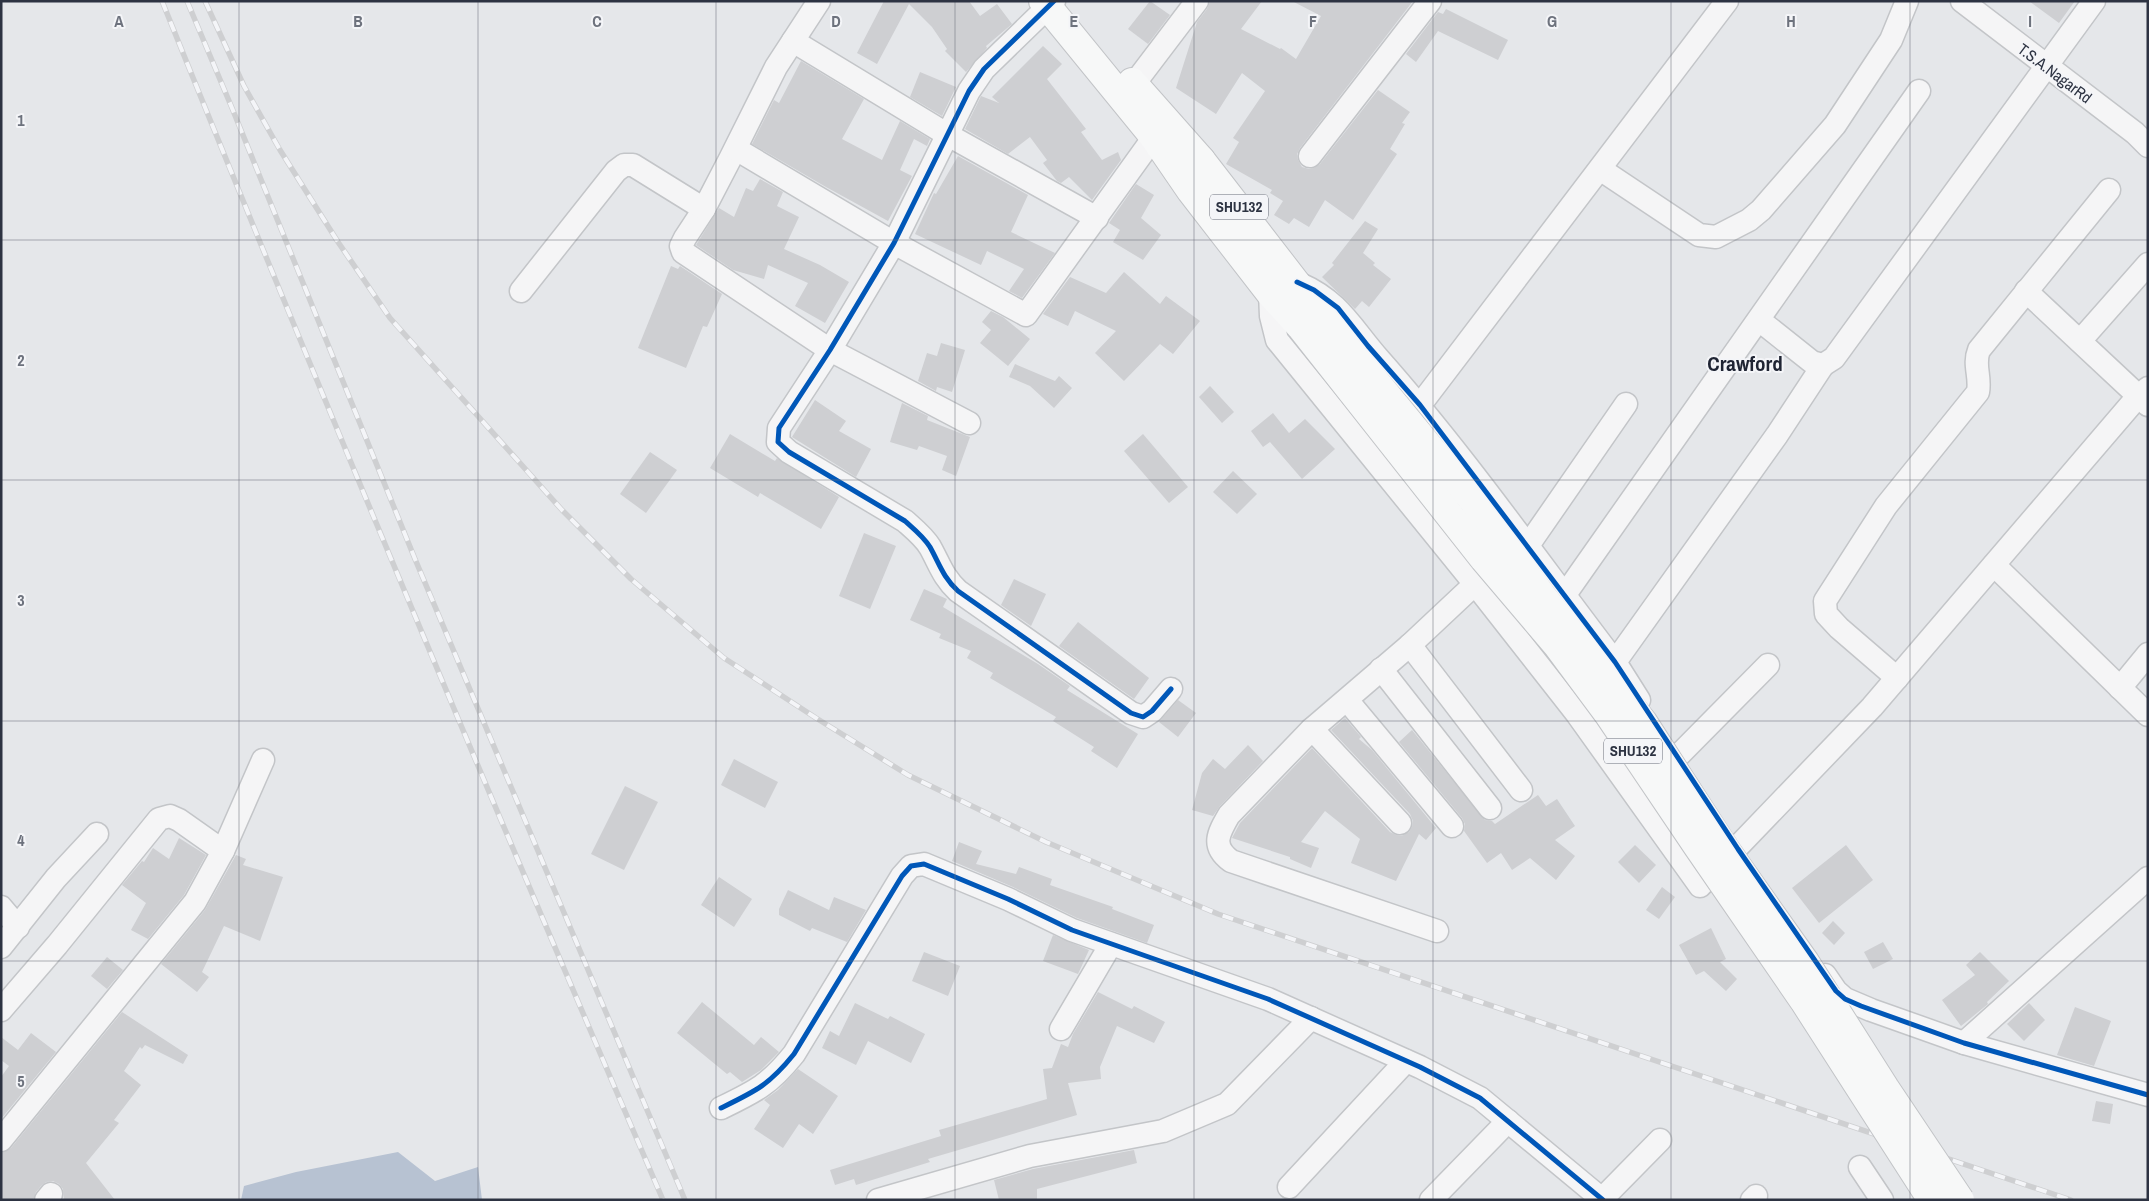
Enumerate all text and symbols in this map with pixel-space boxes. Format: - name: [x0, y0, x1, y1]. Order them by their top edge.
- text: A: [114, 10, 124, 32]
- text: B: [353, 10, 363, 32]
- text: C: [592, 10, 602, 32]
- text: D: [831, 10, 841, 32]
- text: E: [1070, 10, 1079, 32]
- text: F: [1309, 10, 1317, 32]
- text: G: [1547, 10, 1557, 32]
- text: H: [1786, 10, 1796, 32]
- text: I: [2028, 10, 2032, 32]
- street label: T.S.A.NagarRd: [2013, 38, 2097, 108]
- text: 1: [17, 109, 25, 131]
- road number: SHU132: [1210, 194, 1268, 220]
- text: 2: [17, 349, 25, 371]
- district label: Crawford: [1707, 349, 1783, 378]
- text: 3: [17, 589, 25, 611]
- road number: SHU132: [1604, 738, 1662, 764]
- text: 4: [17, 829, 25, 851]
- text: 5: [17, 1070, 25, 1092]

